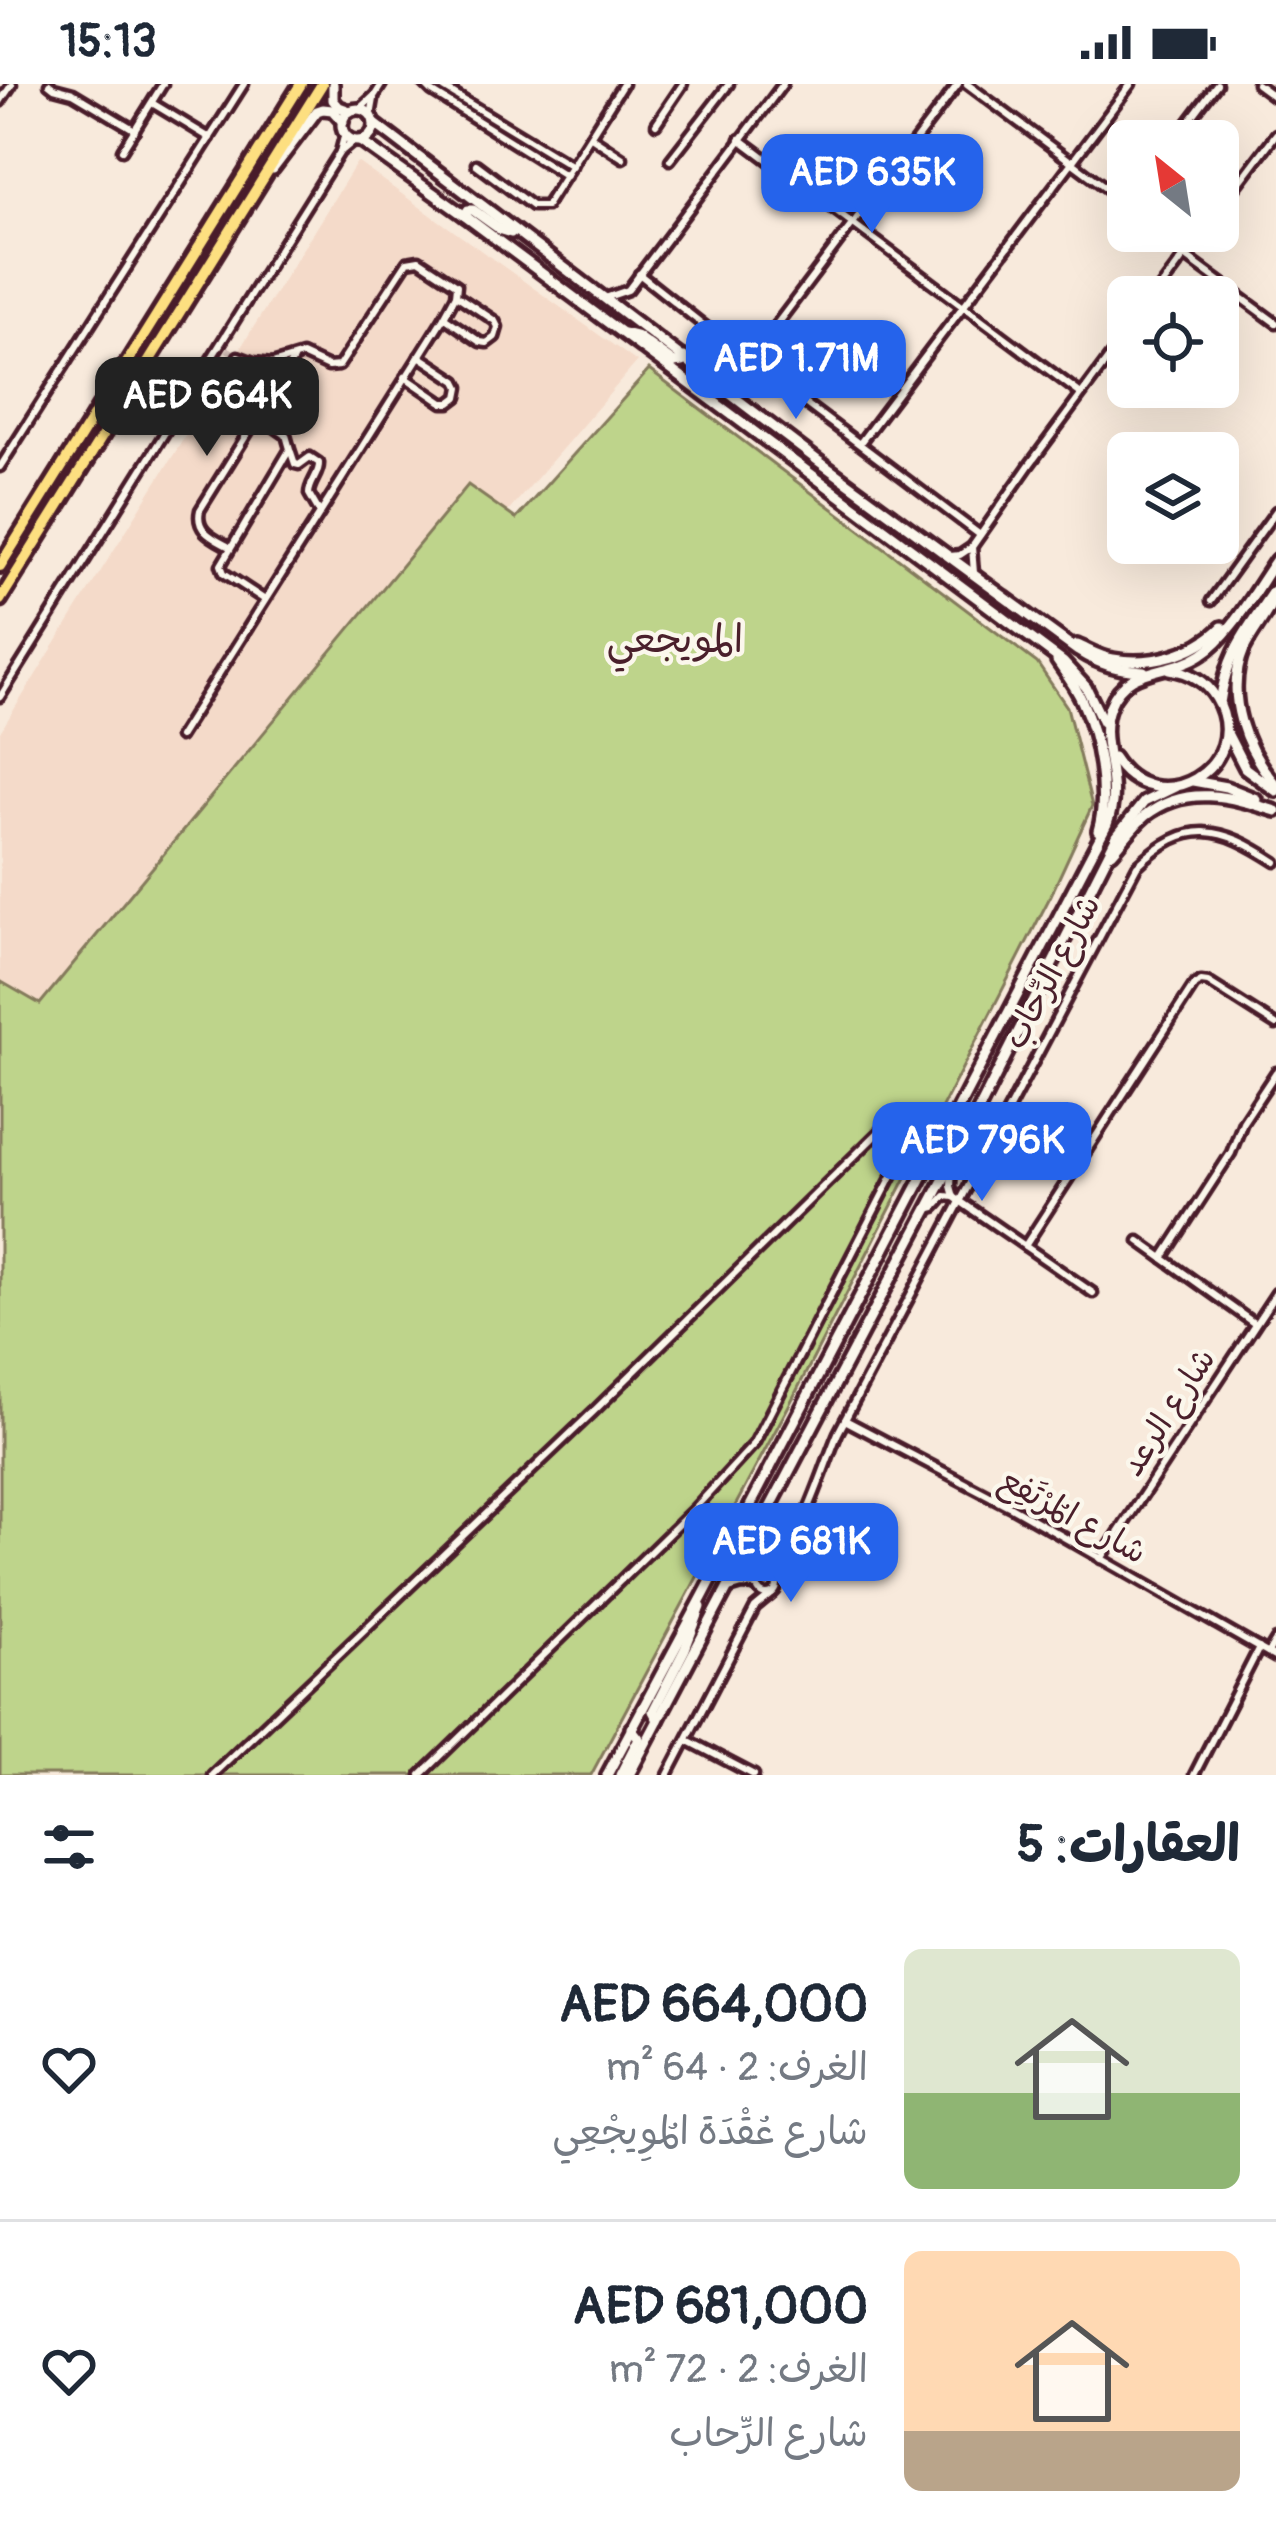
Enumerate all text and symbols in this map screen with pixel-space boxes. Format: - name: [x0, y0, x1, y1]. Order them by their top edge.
- text: 15:13: [60, 14, 157, 70]
- north arrow: [1107, 120, 1239, 252]
- map controls: [1107, 120, 1239, 564]
- pin: AED 635K: [748, 134, 996, 236]
- text: AED 635K: [788, 148, 956, 197]
- button: locate: [1107, 276, 1239, 408]
- pin: AED 1.71M: [659, 320, 933, 422]
- text: AED 1.71M: [713, 334, 879, 383]
- pin: AED 664K: [83, 357, 331, 459]
- text: AED 664K: [122, 371, 292, 420]
- button: layers: [1107, 432, 1239, 564]
- district label: المويجعي: [607, 615, 743, 672]
- street label: شارع الرِّحاب: [994, 888, 1111, 1057]
- pin: AED 796K: [858, 1102, 1106, 1204]
- text: AED 796K: [899, 1116, 1065, 1165]
- street label: شارع الرعد: [1112, 1340, 1226, 1485]
- street label: شارع المُرْتَفِع: [991, 1459, 1154, 1575]
- pin: AED 681K: [667, 1503, 915, 1605]
- text: AED 681K: [711, 1517, 871, 1566]
- text: العقارات: 5: [1017, 1813, 1240, 1877]
- icon: filters: [36, 1814, 102, 1880]
- text: AED 664,000: [559, 1973, 868, 2037]
- icon: home: [1000, 1997, 1144, 2141]
- icon: heart: [36, 2036, 102, 2102]
- text: الغرف: 2 · 64 m²: [606, 2043, 868, 2092]
- text: شارع عُقْدَة المُوِيجْعِي: [552, 2107, 868, 2156]
- text: AED 681,000: [573, 2275, 868, 2339]
- icon: home: [1000, 2299, 1144, 2443]
- icon: heart: [36, 2338, 102, 2404]
- text: الغرف: 2 · 72 m²: [609, 2345, 868, 2394]
- text: شارع الرِّحاب: [669, 2409, 868, 2458]

